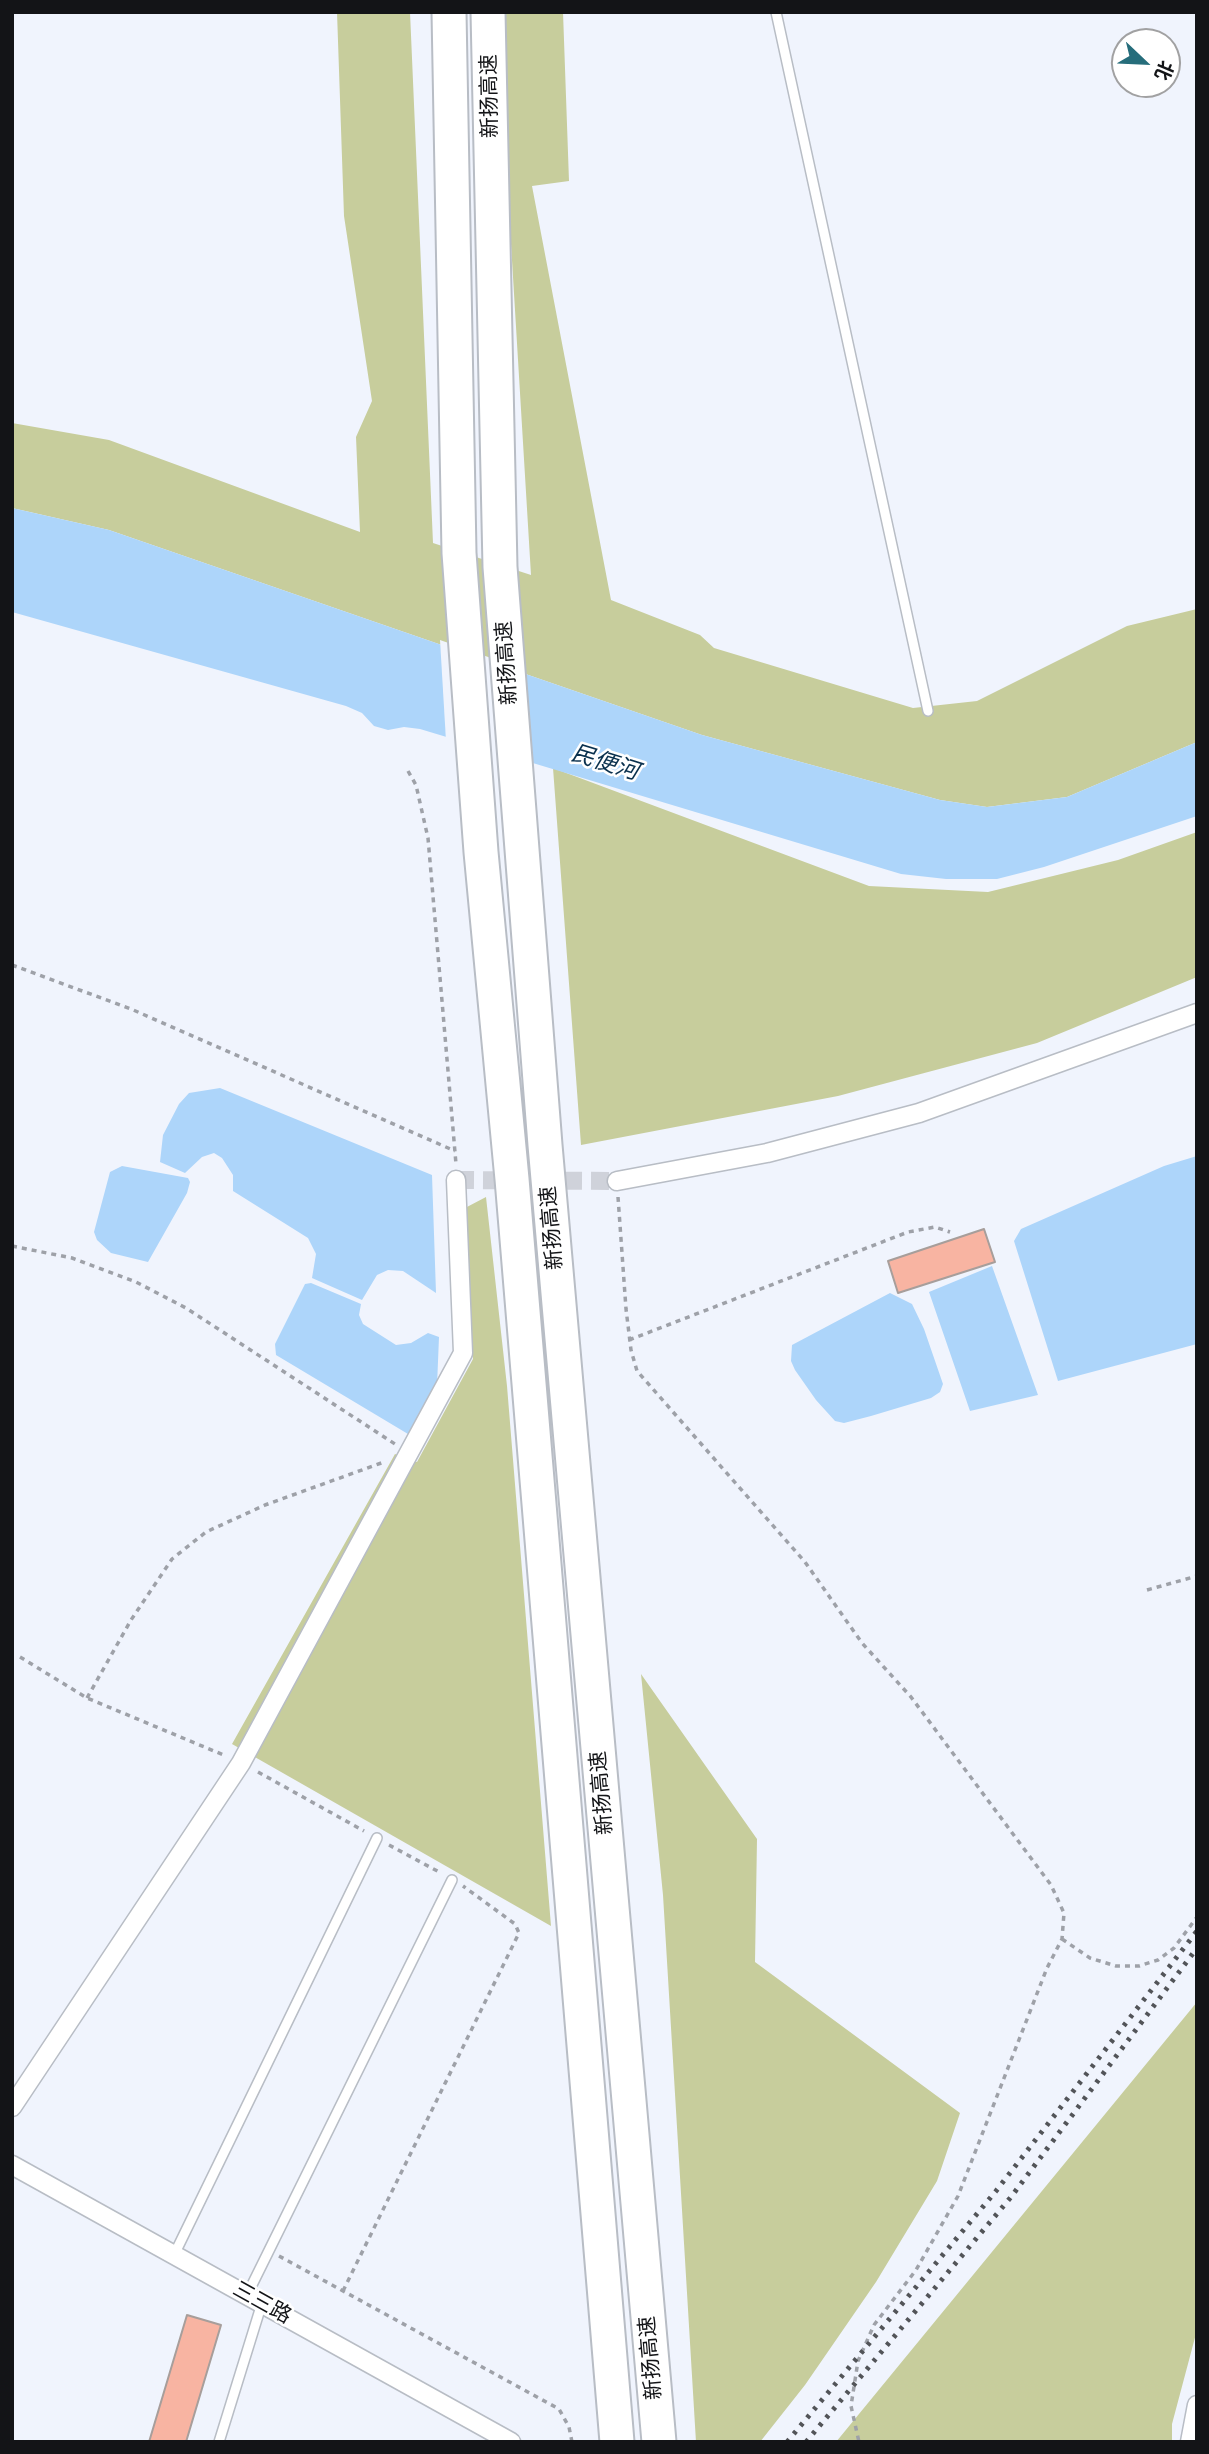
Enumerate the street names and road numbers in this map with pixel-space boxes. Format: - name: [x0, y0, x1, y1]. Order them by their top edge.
- street label: 新扬高速: [477, 54, 503, 138]
- street label: 新扬高速: [492, 620, 522, 706]
- street label: 新扬高速: [536, 1185, 568, 1271]
- street label: 新扬高速: [586, 1750, 618, 1836]
- street label: 三三路: [228, 2277, 296, 2329]
- street label: 新扬高速: [635, 2315, 667, 2401]

